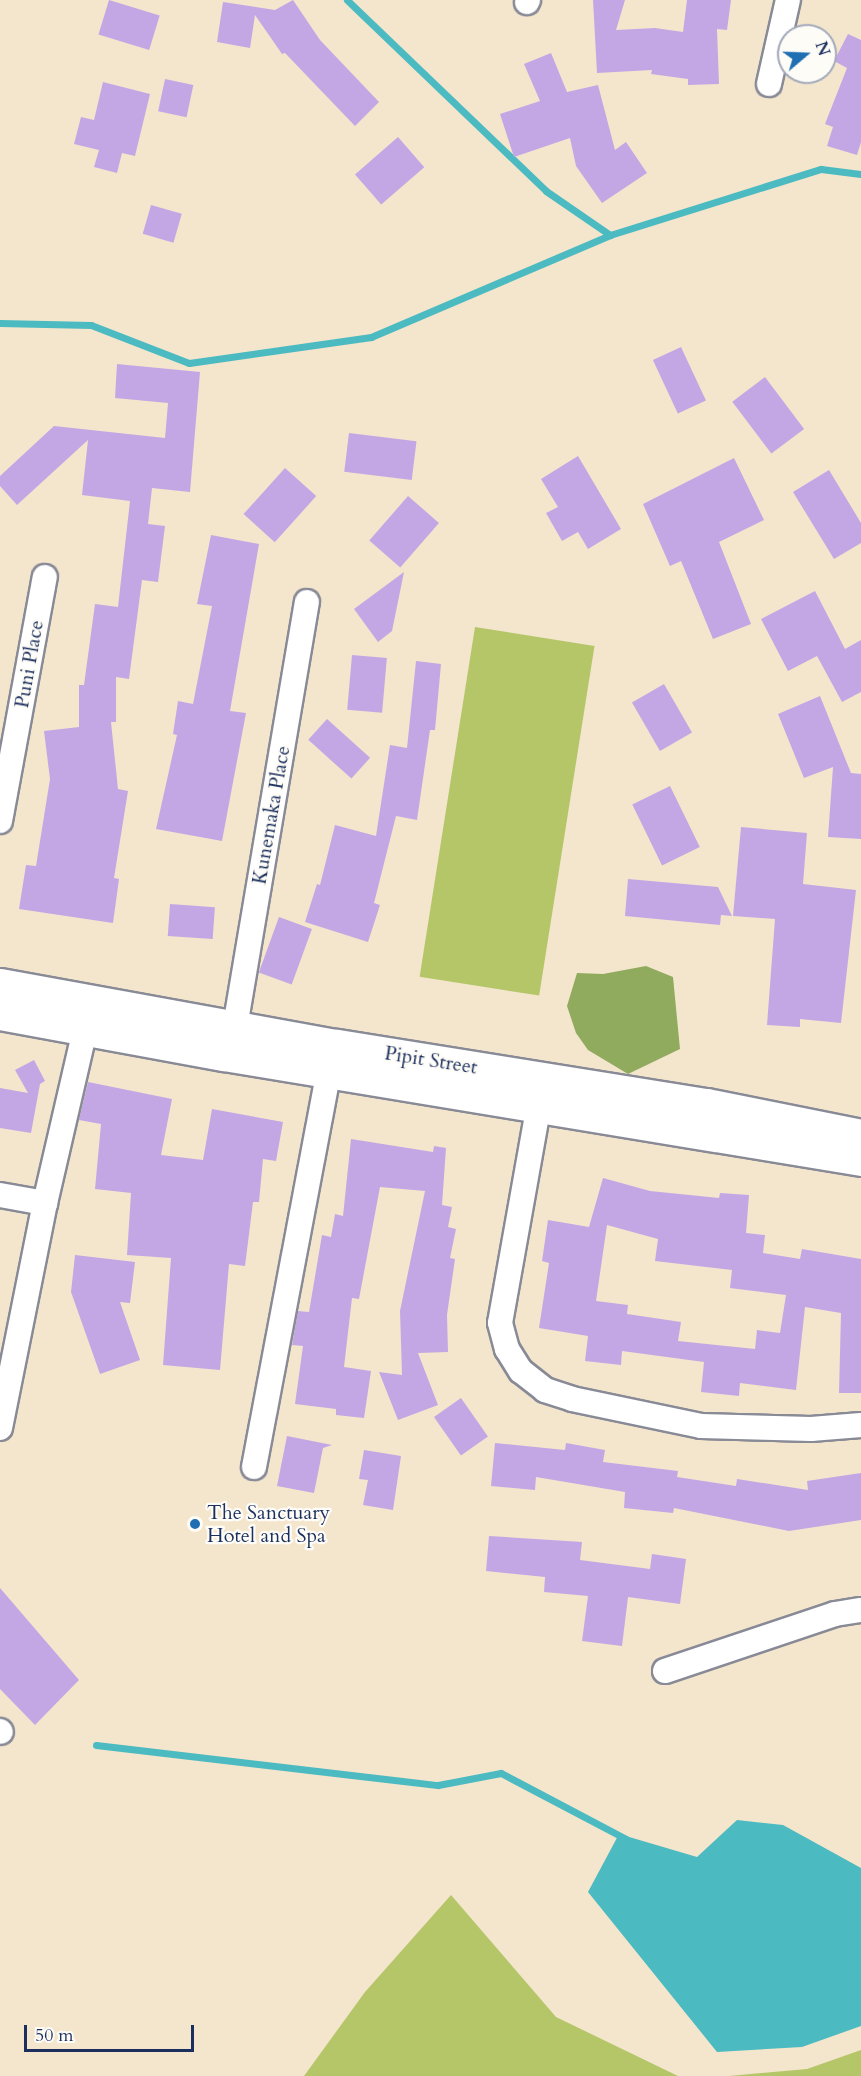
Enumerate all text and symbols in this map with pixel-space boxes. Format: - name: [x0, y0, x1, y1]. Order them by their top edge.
- north arrow: [777, 24, 837, 84]
- text: N: [809, 39, 835, 59]
- street label: Puni Place: [9, 618, 49, 710]
- street label: Kunemaka Place: [247, 744, 295, 886]
- street label: Pipit Street: [383, 1041, 479, 1079]
- place label: The Sanctuary Hotel and Spa: [207, 1500, 330, 1547]
- marker: The Sanctuary Hotel and Spa: [188, 1517, 202, 1531]
- scale bar: [27, 2013, 196, 2051]
- text: 50 m: [35, 2023, 74, 2048]

